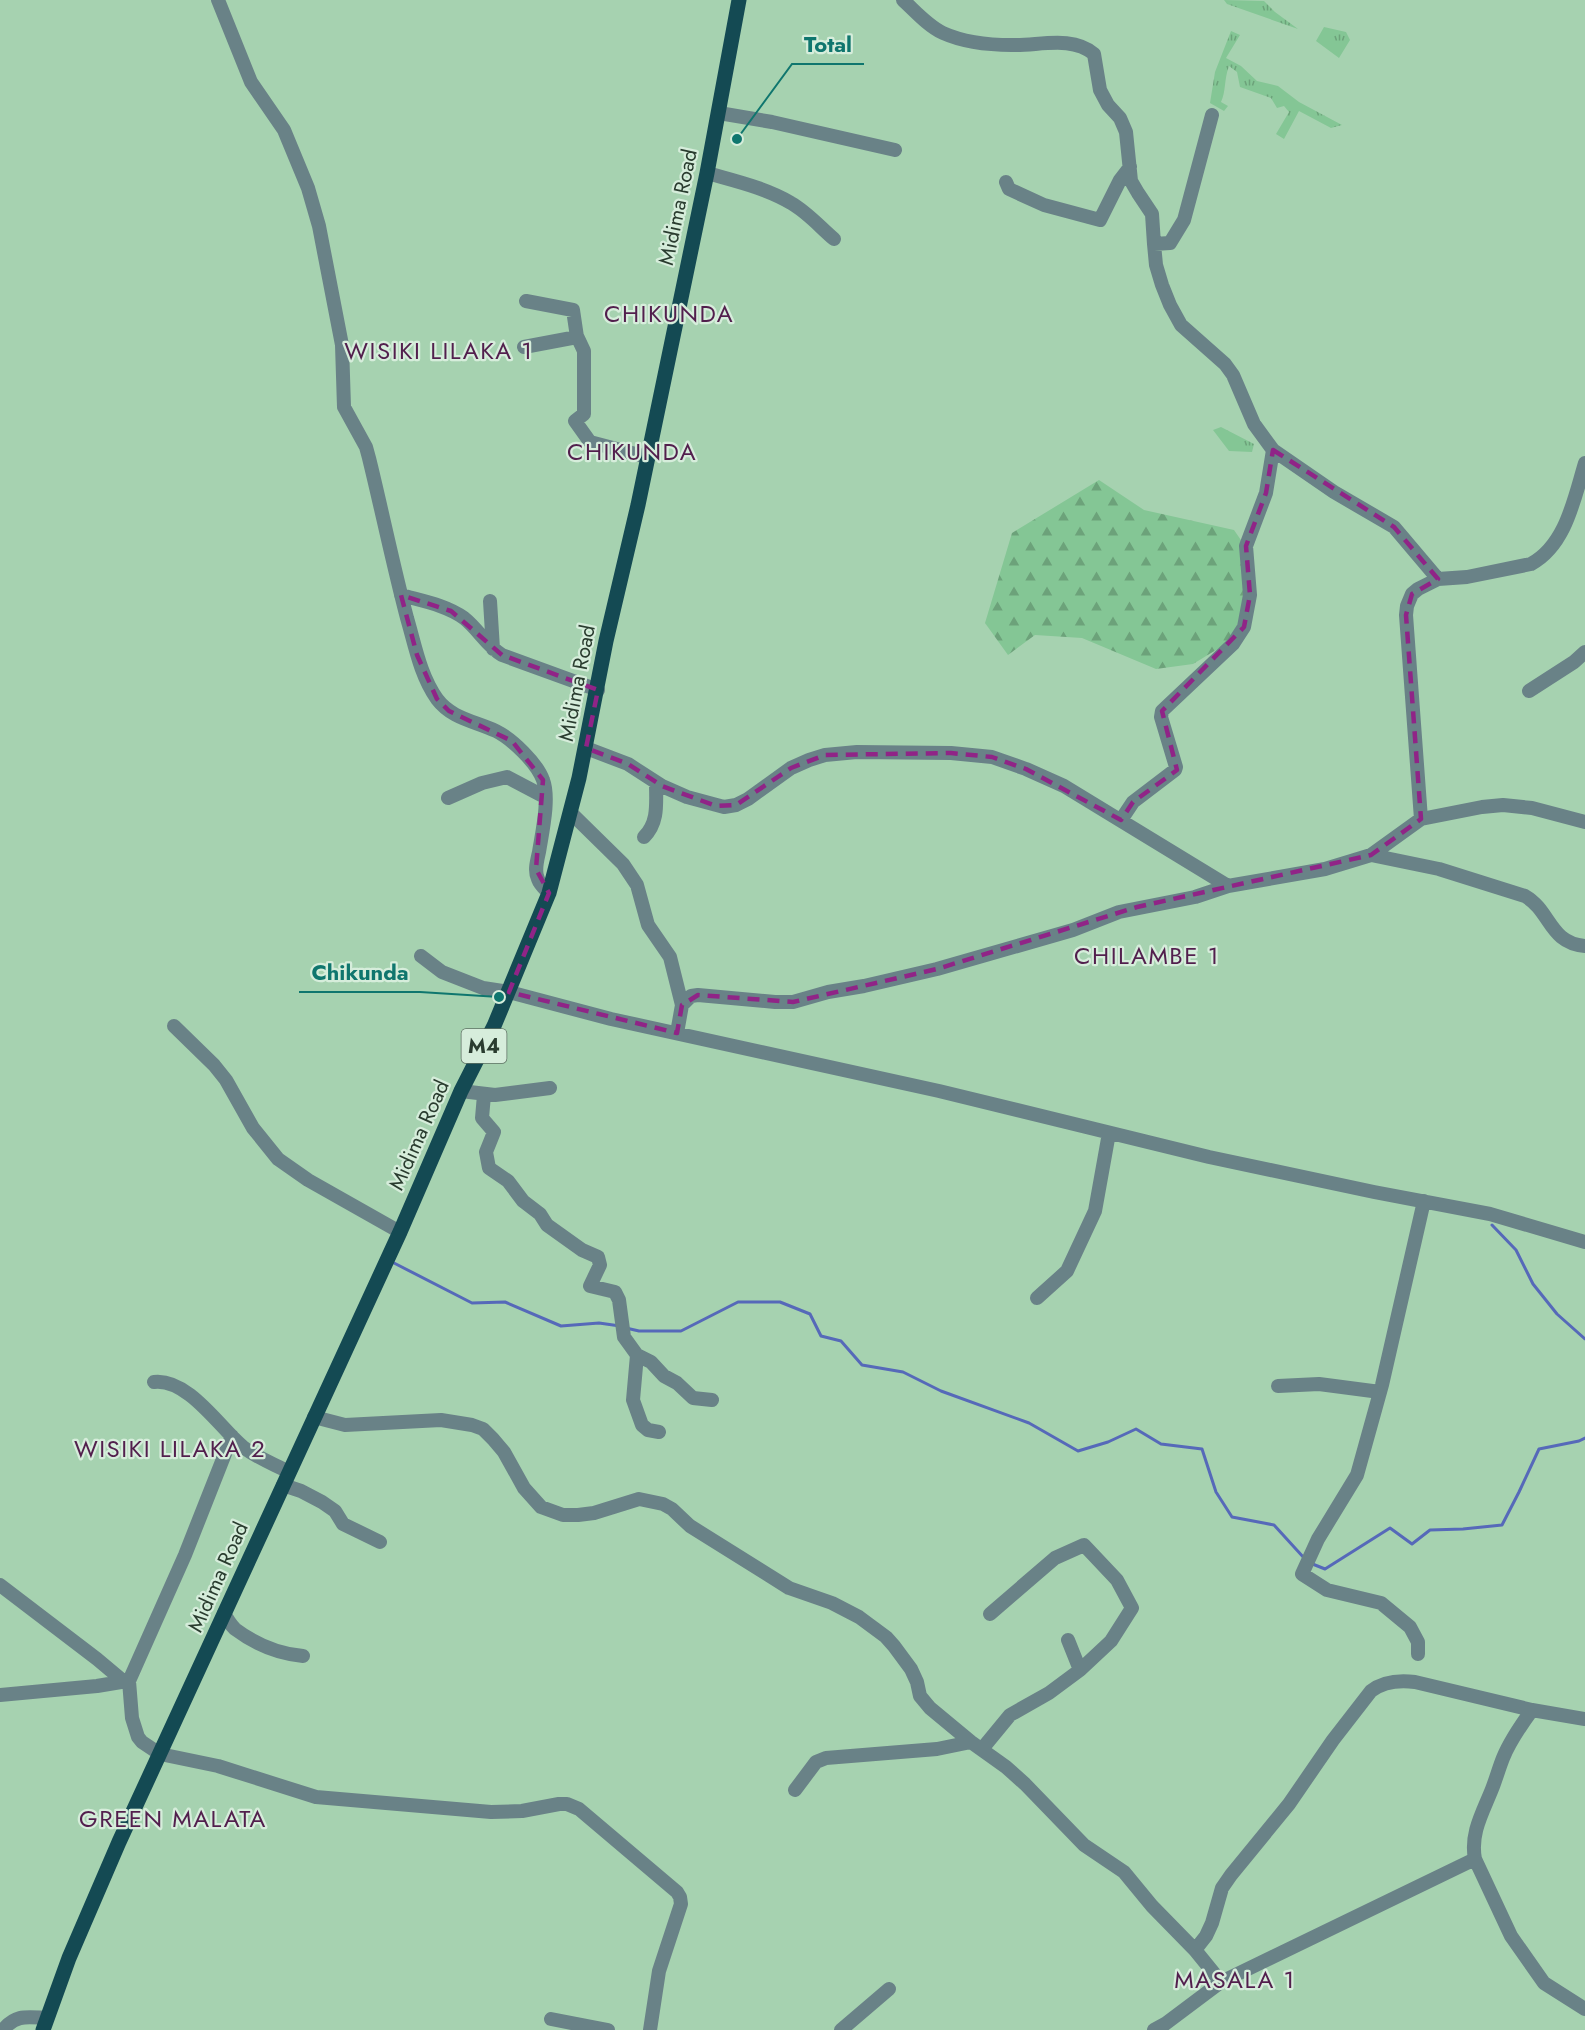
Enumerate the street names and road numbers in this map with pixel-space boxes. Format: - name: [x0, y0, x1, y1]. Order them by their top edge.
- street label: Midima Road: [651, 146, 705, 268]
- street label: Midima Road: [551, 622, 603, 744]
- road number: M4: [462, 1029, 506, 1063]
- street label: Midima Road: [381, 1075, 457, 1195]
- street label: Midima Road: [180, 1517, 256, 1637]

